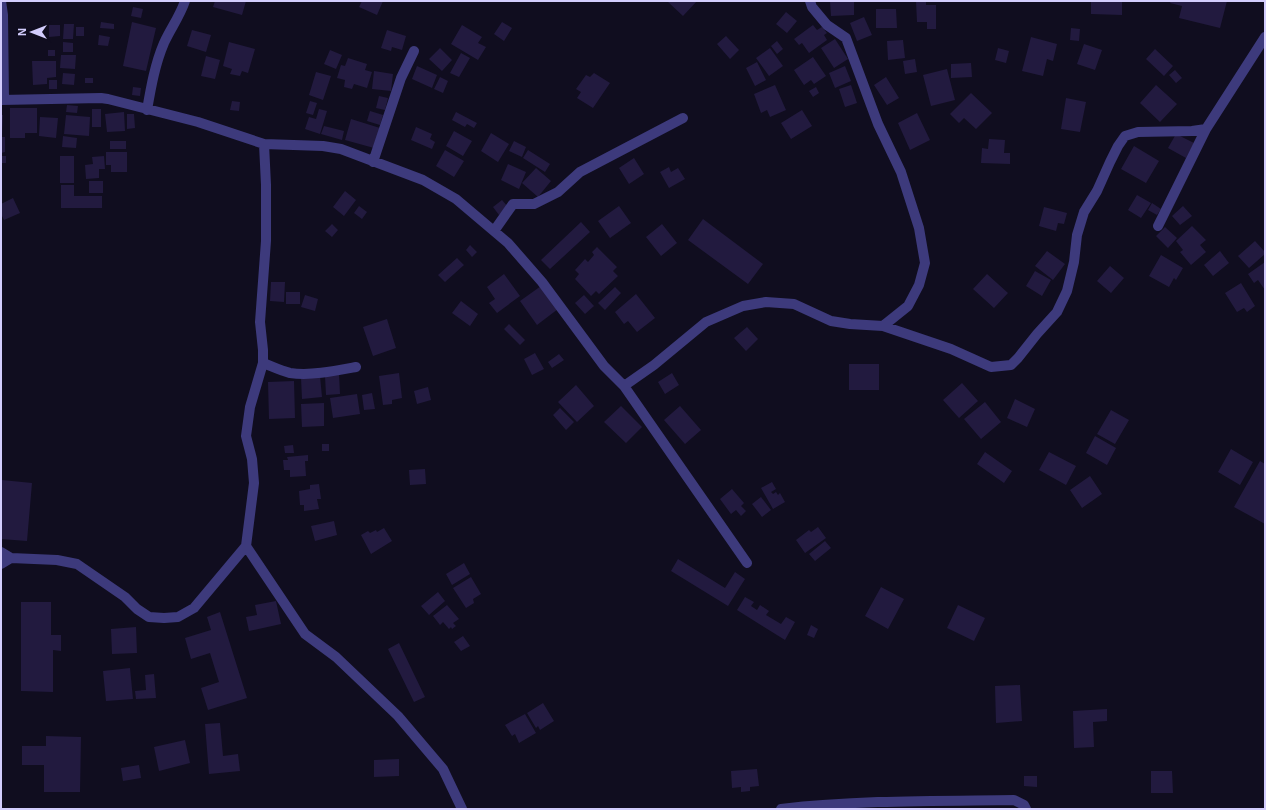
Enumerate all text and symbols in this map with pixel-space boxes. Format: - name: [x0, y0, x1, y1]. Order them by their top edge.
- north arrow: [12, 12, 52, 52]
- text: N: [16, 28, 28, 36]

